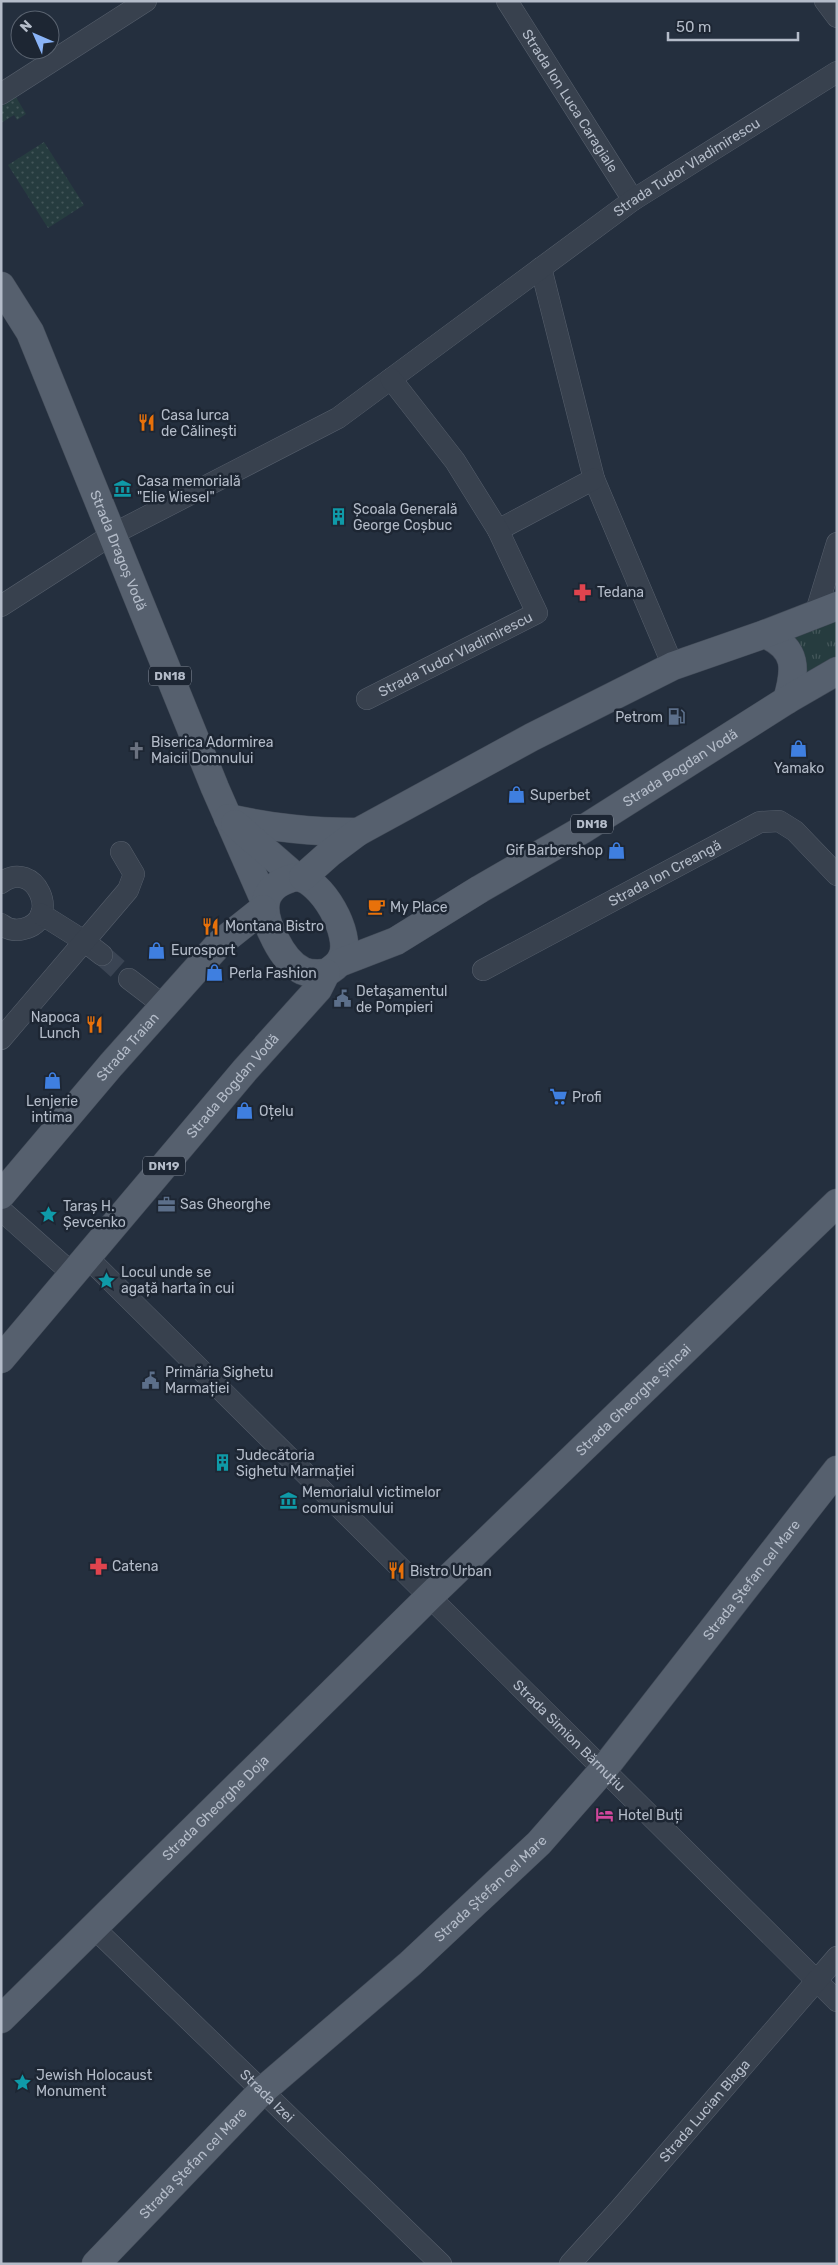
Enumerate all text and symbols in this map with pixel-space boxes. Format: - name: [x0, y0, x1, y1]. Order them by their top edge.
- north arrow: [10, 10, 60, 60]
- scale bar: [668, 10, 798, 42]
- text: N: [17, 17, 36, 36]
- text: 50 m: [676, 18, 711, 36]
- street label: Strada Ion Luca Caragiale: [518, 26, 621, 176]
- street label: Strada Tudor Vladimirescu: [610, 114, 763, 221]
- place label: Casa Iurca de Călinești: [161, 407, 237, 440]
- restaurant icon: Casa Iurca de Călinești: [137, 413, 157, 433]
- place label: Casa memorială "Elie Wiesel": [137, 473, 241, 506]
- museum icon: Casa memorială "Elie Wiesel": [113, 479, 133, 499]
- street label: Strada Dragoș Vodă: [86, 488, 150, 613]
- place label: Școala Generală George Coșbuc: [353, 501, 458, 534]
- building icon: Școala Generală George Coșbuc: [329, 507, 349, 527]
- pharmacy icon: Tedana: [573, 582, 593, 602]
- place label: Tedana: [597, 584, 644, 601]
- street label: Strada Tudor Vladimirescu: [376, 609, 535, 701]
- road number: DN18: [149, 666, 191, 686]
- fuel station icon: Petrom: [667, 707, 687, 727]
- place label: Petrom: [615, 709, 663, 726]
- street label: Strada Bogdan Vodă: [620, 725, 741, 811]
- place label: Biserica Adormirea Maicii Domnului: [151, 734, 274, 767]
- shop icon: Yamako: [789, 738, 809, 758]
- church icon: Biserica Adormirea Maicii Domnului: [127, 740, 147, 760]
- place label: Yamako: [774, 760, 824, 777]
- shop icon: Superbet: [506, 785, 526, 805]
- place label: Superbet: [530, 787, 591, 804]
- road number: DN18: [571, 814, 613, 834]
- street label: Strada Ion Creangă: [606, 836, 724, 910]
- shop icon: Gif Barbershop: [607, 840, 627, 860]
- place label: Gif Barbershop: [506, 842, 603, 859]
- cafe icon: My Place: [366, 897, 386, 917]
- place label: My Place: [390, 899, 448, 916]
- restaurant icon: Montana Bistro: [201, 916, 221, 936]
- place label: Montana Bistro: [225, 918, 324, 935]
- shop icon: Eurosport: [147, 940, 167, 960]
- place label: Eurosport: [171, 942, 236, 959]
- shop icon: Perla Fashion: [205, 963, 225, 983]
- place label: Perla Fashion: [229, 965, 317, 982]
- place label: Detașamentul de Pompieri: [356, 983, 447, 1016]
- public building icon: Detașamentul de Pompieri: [332, 989, 352, 1009]
- place label: Napoca Lunch: [31, 1009, 80, 1042]
- street label: Strada Traian: [93, 1009, 163, 1085]
- restaurant icon: Napoca Lunch: [84, 1015, 104, 1035]
- street label: Strada Bogdan Vodă: [183, 1030, 283, 1142]
- shop icon: Lenjerie intima: [42, 1071, 62, 1091]
- supermarket icon: Profi: [548, 1087, 568, 1107]
- place label: Profi: [572, 1089, 602, 1106]
- place label: Lenjerie intima: [26, 1093, 78, 1126]
- shop icon: Oțelu: [235, 1101, 255, 1121]
- place label: Oțelu: [259, 1103, 294, 1120]
- road number: DN19: [143, 1156, 185, 1176]
- office icon: Sas Gheorghe: [156, 1194, 176, 1214]
- place label: Sas Gheorghe: [180, 1196, 271, 1213]
- place label: Taraș H. Șevcenko: [63, 1198, 126, 1231]
- place icon: Taraș H. Șevcenko: [39, 1204, 59, 1224]
- place label: Locul unde se agață harta în cui: [121, 1264, 234, 1297]
- place icon: Locul unde se agață harta în cui: [97, 1270, 117, 1290]
- street label: Strada Gheorghe Șincai: [573, 1341, 695, 1460]
- place label: Primăria Sighetu Marmației: [165, 1364, 273, 1397]
- public building icon: Primăria Sighetu Marmației: [141, 1370, 161, 1390]
- place label: Judecătoria Sighetu Marmației: [236, 1447, 354, 1480]
- building icon: Judecătoria Sighetu Marmației: [212, 1453, 232, 1473]
- place label: Memorialul victimelor comunismului: [302, 1484, 442, 1517]
- museum icon: Memorialul victimelor comunismului: [278, 1490, 298, 1510]
- street label: Strada Ștefan cel Mare: [700, 1516, 804, 1644]
- pharmacy icon: Catena: [88, 1556, 108, 1576]
- place label: Catena: [112, 1558, 159, 1575]
- restaurant icon: Bistro Urban: [386, 1561, 406, 1581]
- place label: Bistro Urban: [410, 1563, 492, 1580]
- street label: Strada Simion Bărnuțiu: [509, 1677, 629, 1795]
- street label: Strada Gheorghe Doja: [159, 1752, 273, 1864]
- hotel icon: Hotel Buți: [594, 1805, 614, 1825]
- place label: Hotel Buți: [618, 1807, 683, 1824]
- street label: Strada Ștefan cel Mare: [431, 1832, 551, 1946]
- street label: Strada Lucian Blaga: [656, 2056, 754, 2166]
- street label: Strada Izei: [236, 2066, 297, 2126]
- place label: Jewish Holocaust Monument: [36, 2067, 153, 2100]
- place icon: Jewish Holocaust Monument: [12, 2073, 32, 2093]
- street label: Strada Ștefan cel Mare: [136, 2104, 251, 2223]

